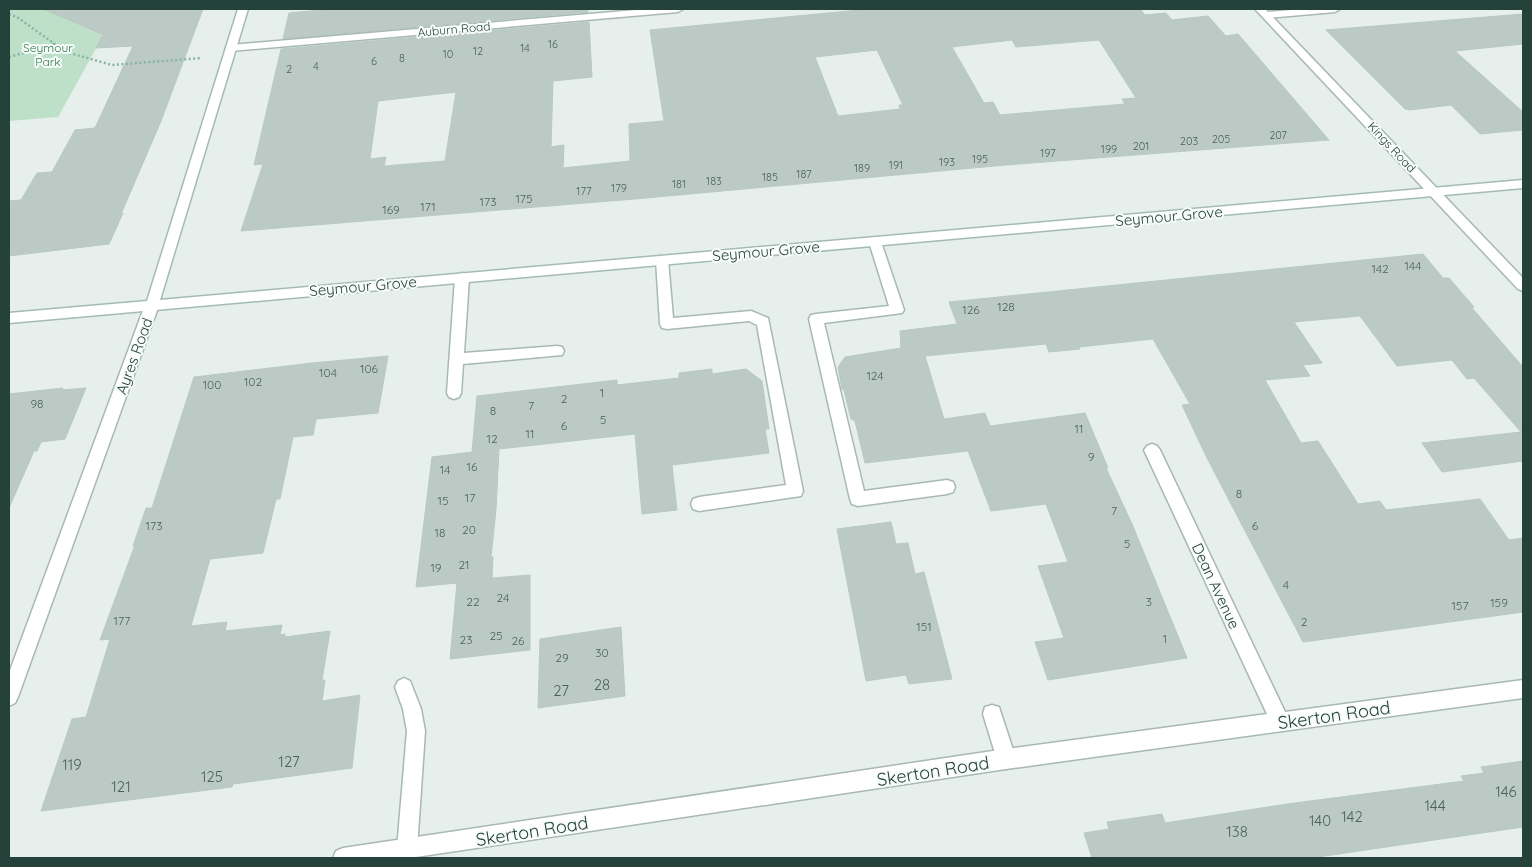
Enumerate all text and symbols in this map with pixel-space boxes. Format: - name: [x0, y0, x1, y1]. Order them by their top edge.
- street label: Auburn Road: [417, 18, 491, 40]
- house number: 16: [548, 37, 558, 51]
- park label: Seymour Park: [23, 40, 73, 69]
- house number: 14: [520, 41, 530, 55]
- house number: 12: [473, 44, 483, 58]
- house number: 10: [443, 47, 453, 61]
- house number: 8: [399, 51, 405, 65]
- house number: 6: [371, 54, 377, 68]
- house number: 4: [313, 59, 319, 73]
- house number: 2: [286, 62, 292, 76]
- street label: Kings Road: [1365, 119, 1419, 175]
- house number: 207: [1269, 128, 1287, 142]
- house number: 205: [1212, 132, 1230, 146]
- house number: 203: [1180, 134, 1198, 148]
- house number: 201: [1133, 139, 1149, 153]
- house number: 199: [1101, 142, 1117, 156]
- house number: 197: [1040, 146, 1056, 160]
- house number: 195: [972, 152, 988, 166]
- house number: 193: [939, 155, 955, 169]
- house number: 191: [889, 158, 903, 172]
- house number: 189: [854, 161, 870, 175]
- house number: 187: [796, 167, 812, 181]
- house number: 185: [762, 170, 778, 184]
- house number: 183: [706, 174, 722, 188]
- house number: 181: [672, 177, 686, 191]
- house number: 179: [611, 181, 627, 195]
- house number: 177: [576, 184, 592, 198]
- house number: 175: [515, 191, 533, 206]
- house number: 173: [480, 194, 496, 209]
- house number: 171: [420, 199, 436, 214]
- house number: 169: [382, 202, 400, 217]
- street label: Seymour Grove: [1115, 202, 1223, 230]
- street label: Seymour Grove: [712, 237, 820, 265]
- house number: 144: [1405, 258, 1421, 273]
- house number: 142: [1371, 261, 1389, 276]
- street label: Seymour Grove: [309, 272, 417, 300]
- house number: 128: [997, 299, 1015, 314]
- house number: 126: [962, 302, 980, 317]
- street label: Ayres Road: [111, 315, 157, 397]
- house number: 106: [360, 361, 379, 376]
- house number: 104: [319, 365, 337, 380]
- house number: 124: [866, 368, 884, 383]
- house number: 102: [244, 374, 262, 389]
- house number: 100: [203, 377, 221, 392]
- house number: 1: [600, 385, 604, 400]
- house number: 2: [561, 391, 568, 406]
- house number: 98: [30, 396, 44, 411]
- house number: 7: [528, 398, 534, 413]
- house number: 8: [490, 403, 496, 418]
- house number: 5: [600, 412, 606, 427]
- house number: 6: [561, 418, 568, 433]
- house number: 11: [1075, 421, 1083, 436]
- house number: 11: [526, 426, 534, 441]
- house number: 12: [486, 431, 498, 446]
- house number: 9: [1088, 449, 1095, 464]
- house number: 16: [467, 459, 478, 474]
- house number: 14: [440, 462, 450, 477]
- house number: 8: [1236, 486, 1242, 501]
- house number: 17: [465, 490, 475, 505]
- house number: 15: [438, 493, 448, 508]
- house number: 7: [1111, 503, 1117, 518]
- house number: 173: [146, 518, 162, 533]
- house number: 6: [1252, 518, 1259, 533]
- house number: 20: [462, 522, 476, 537]
- house number: 18: [435, 525, 445, 540]
- house number: 5: [1124, 536, 1130, 551]
- street label: Dean Avenue: [1188, 540, 1244, 632]
- house number: 21: [458, 557, 470, 572]
- house number: 19: [430, 560, 442, 575]
- house number: 4: [1283, 577, 1289, 592]
- house number: 24: [497, 590, 509, 605]
- house number: 22: [466, 594, 480, 609]
- house number: 3: [1146, 594, 1152, 609]
- house number: 159: [1490, 595, 1508, 610]
- house number: 157: [1451, 598, 1469, 613]
- house number: 177: [114, 613, 130, 628]
- house number: 2: [1301, 614, 1308, 629]
- house number: 151: [916, 619, 932, 634]
- house number: 25: [489, 628, 503, 643]
- house number: 1: [1163, 631, 1167, 646]
- house number: 23: [460, 632, 472, 647]
- house number: 26: [511, 633, 525, 648]
- house number: 30: [595, 645, 609, 660]
- house number: 29: [555, 650, 569, 665]
- house number: 28: [594, 675, 610, 694]
- house number: 27: [553, 681, 569, 700]
- street label: Skerton Road: [1276, 696, 1392, 734]
- street label: Skerton Road: [875, 751, 991, 791]
- house number: 127: [278, 752, 300, 771]
- house number: 119: [62, 755, 82, 774]
- house number: 125: [201, 767, 223, 786]
- house number: 121: [111, 777, 131, 796]
- house number: 146: [1495, 782, 1517, 801]
- house number: 144: [1424, 796, 1446, 815]
- house number: 142: [1341, 807, 1363, 826]
- street label: Skerton Road: [474, 811, 590, 851]
- house number: 140: [1309, 811, 1331, 830]
- house number: 138: [1226, 822, 1248, 841]

